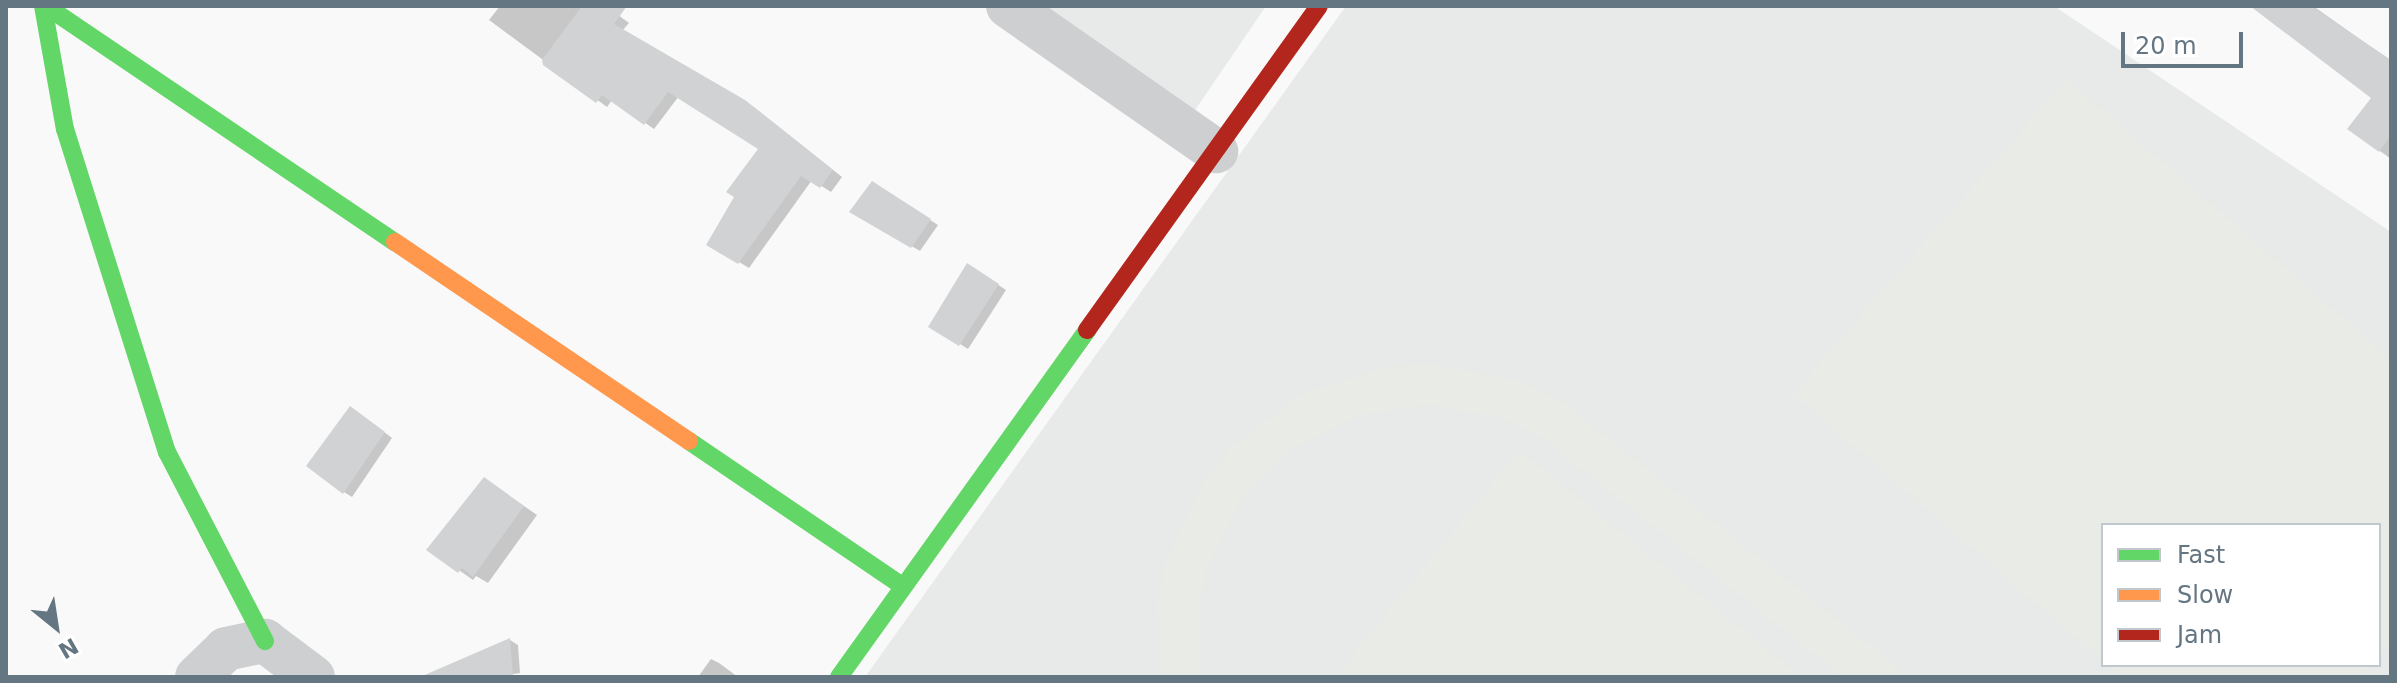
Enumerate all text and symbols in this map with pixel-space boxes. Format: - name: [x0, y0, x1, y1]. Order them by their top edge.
- scale bar: [2125, 16, 2247, 66]
- text: 20 m: [2135, 32, 2197, 60]
- legend: [2101, 523, 2381, 667]
- text: Fast: [2177, 541, 2225, 569]
- text: Slow: [2177, 581, 2233, 609]
- north arrow: [16, 587, 96, 667]
- text: Jam: [2177, 621, 2222, 649]
- text: N: [54, 633, 82, 664]

